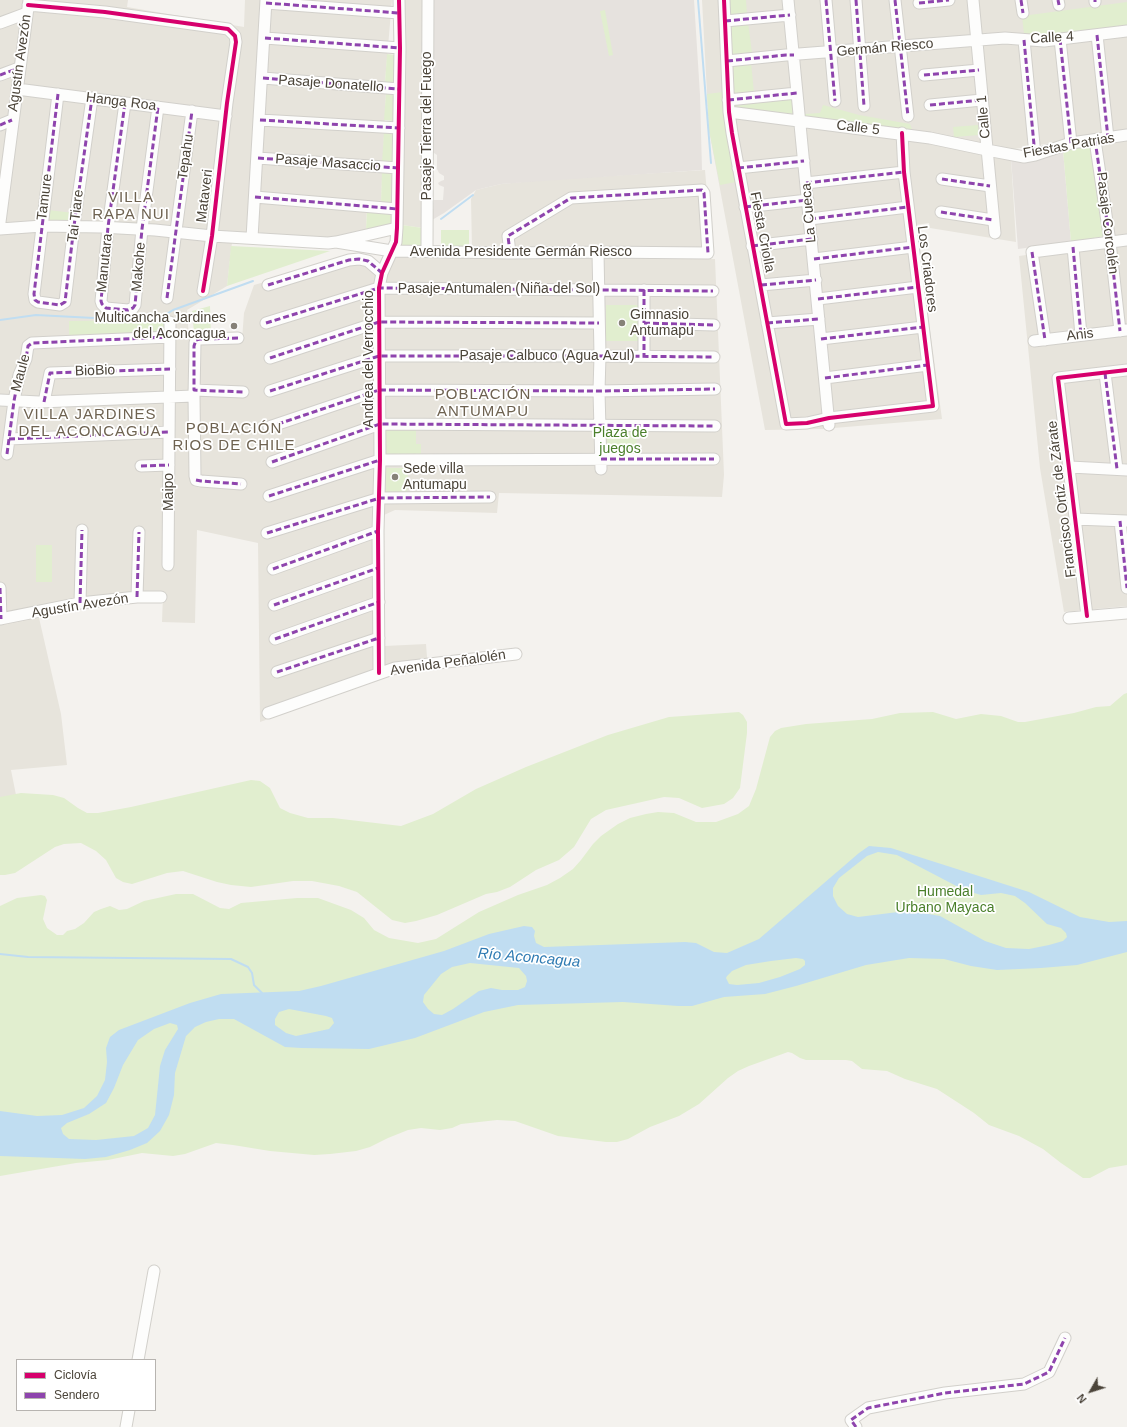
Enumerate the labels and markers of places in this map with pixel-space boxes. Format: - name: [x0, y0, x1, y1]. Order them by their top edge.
- place label: Gimnasio Antumapu: [630, 307, 694, 340]
- place label: Multicancha Jardines del Aconcagua: [94, 310, 226, 342]
- marker: Gimnasio Antumapu: [617, 318, 627, 328]
- marker: Multicancha Jardines del Aconcagua: [229, 321, 239, 331]
- place label: Sede villa Antumapu: [403, 461, 467, 494]
- marker: Sede villa Antumapu: [390, 472, 400, 482]

